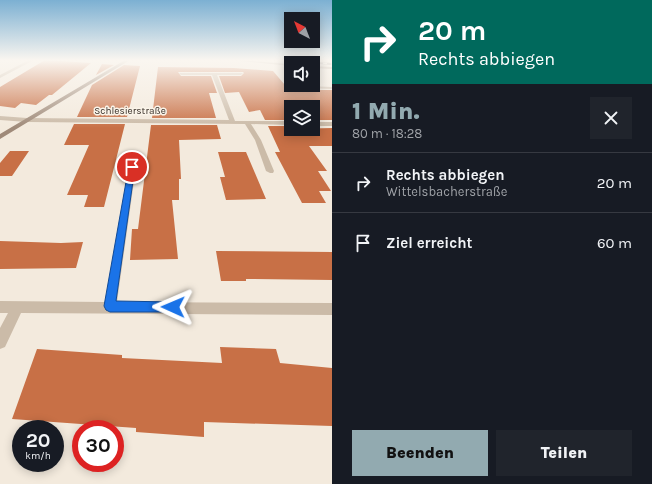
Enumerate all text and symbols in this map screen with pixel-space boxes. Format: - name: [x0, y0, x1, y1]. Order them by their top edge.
- north arrow: [284, 12, 320, 48]
- map controls: [284, 12, 320, 136]
- text: 20 m: [418, 14, 486, 47]
- icon: right: [352, 16, 404, 68]
- text: Rechts abbiegen: [418, 48, 555, 70]
- button: sound: [284, 56, 320, 92]
- text: 1 Min.: [352, 97, 420, 125]
- button: close: [590, 97, 632, 139]
- button: layers: [284, 100, 320, 136]
- street label: Schlesierstraße: [94, 105, 166, 117]
- text: 80 m · 18:28: [352, 126, 422, 141]
- pin: [115, 150, 149, 184]
- icon: arrive: [121, 156, 143, 178]
- text: Rechts abbiegen: [386, 166, 505, 184]
- icon: right: [352, 172, 374, 194]
- text: 20 m: [597, 174, 632, 192]
- text: Wittelsbacherstraße: [386, 184, 507, 199]
- icon: arrive: [352, 232, 374, 254]
- text: Ziel erreicht: [386, 234, 472, 252]
- text: 60 m: [597, 234, 632, 252]
- position arrow: [152, 286, 194, 328]
- speed limit sign: 30: [72, 420, 124, 472]
- text: 20: [26, 429, 50, 452]
- button: Beenden: [352, 430, 488, 476]
- button: Teilen: [496, 430, 632, 476]
- text: km/h: [25, 450, 51, 462]

